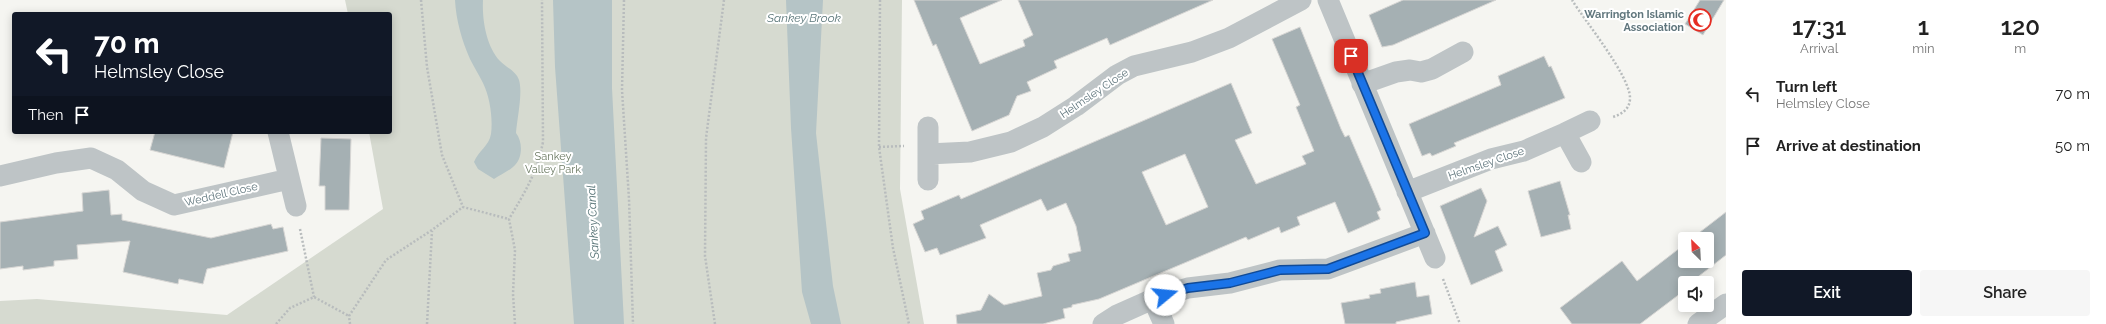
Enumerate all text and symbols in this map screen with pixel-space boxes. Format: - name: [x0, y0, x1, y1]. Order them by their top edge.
- mosque icon: Warrington Islamic Association: [1687, 7, 1713, 33]
- place label: Warrington Islamic Association: [1584, 8, 1684, 34]
- water label: Sankey Brook: [766, 11, 842, 25]
- text: 17:31: [1792, 12, 1846, 41]
- text: 1: [1918, 12, 1929, 41]
- text: 120: [2001, 12, 2040, 41]
- text: 70 m: [94, 27, 160, 60]
- icon: left: [28, 28, 80, 80]
- pin: [1334, 39, 1368, 73]
- text: Arrival: [1800, 41, 1838, 56]
- text: min: [1912, 41, 1935, 56]
- text: m: [2014, 41, 2026, 56]
- icon: arrive: [1340, 45, 1362, 67]
- text: Helmsley Close: [94, 61, 224, 82]
- street label: Helmsley Close: [1058, 65, 1131, 121]
- text: Turn left: [1776, 78, 1837, 96]
- icon: left: [1742, 83, 1764, 105]
- text: 70 m: [2055, 85, 2090, 103]
- text: Helmsley Close: [1776, 96, 1870, 111]
- icon: arrive: [71, 104, 93, 126]
- text: Then: [28, 106, 63, 124]
- icon: arrive: [1742, 135, 1764, 157]
- text: Arrive at destination: [1776, 137, 1921, 155]
- text: 50 m: [2055, 137, 2090, 155]
- street label: Helmsley Close: [1446, 144, 1526, 183]
- park label: Sankey Valley Park: [525, 150, 581, 176]
- street label: Weddell Close: [183, 180, 259, 209]
- water label: Sankey Canal: [584, 185, 602, 260]
- north arrow: [1678, 232, 1714, 268]
- map controls: [1678, 232, 1714, 312]
- button: Exit: [1742, 270, 1912, 316]
- button: Share: [1920, 270, 2090, 316]
- position arrow: [1144, 274, 1186, 316]
- button: sound: [1678, 276, 1714, 312]

